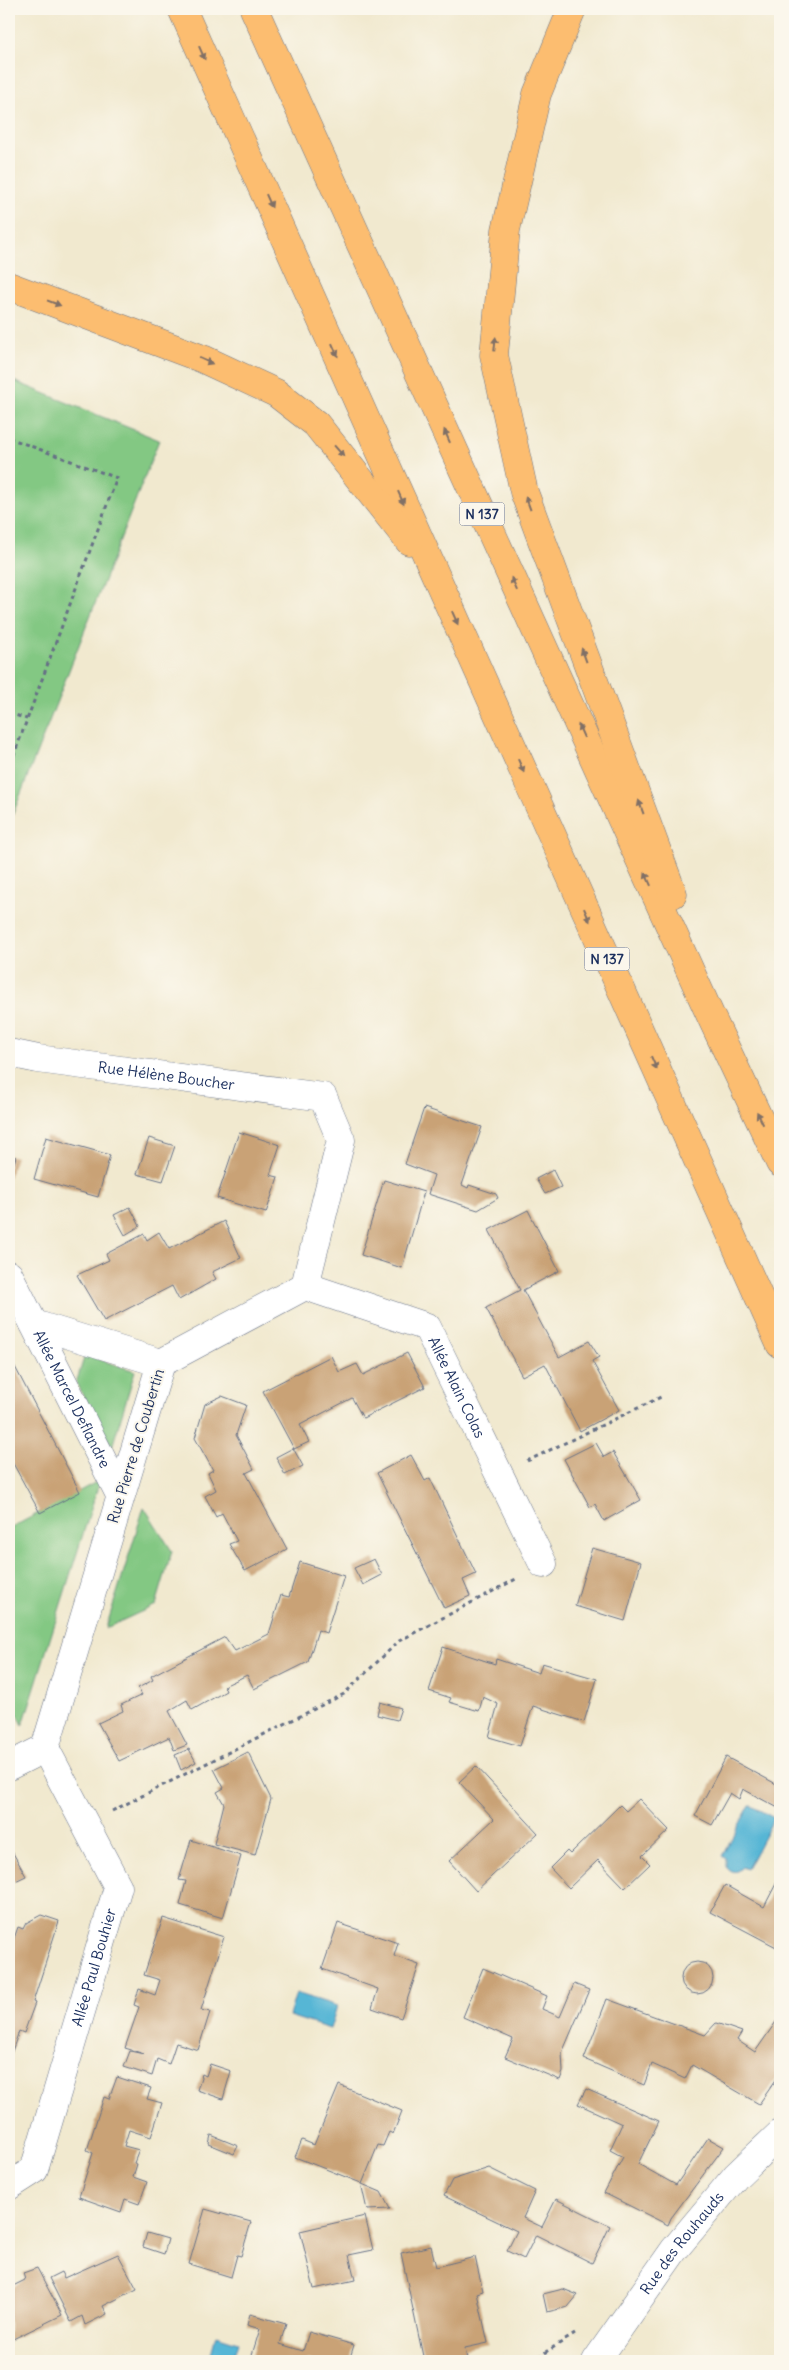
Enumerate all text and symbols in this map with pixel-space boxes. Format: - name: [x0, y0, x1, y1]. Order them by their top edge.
- one-way arrow: [199, 46, 207, 60]
- one-way arrow: [265, 194, 273, 208]
- one-way arrow: [47, 300, 62, 307]
- one-way arrow: [491, 336, 499, 352]
- one-way arrow: [332, 343, 340, 357]
- one-way arrow: [199, 357, 213, 365]
- one-way arrow: [442, 429, 450, 443]
- one-way arrow: [333, 444, 344, 457]
- one-way arrow: [398, 491, 406, 505]
- one-way arrow: [524, 495, 531, 510]
- road number: N 137: [460, 502, 504, 526]
- one-way arrow: [509, 576, 518, 591]
- one-way arrow: [451, 611, 459, 625]
- one-way arrow: [580, 647, 588, 662]
- one-way arrow: [577, 724, 585, 739]
- one-way arrow: [518, 759, 526, 773]
- one-way arrow: [637, 799, 645, 814]
- one-way arrow: [644, 872, 652, 886]
- one-way arrow: [584, 908, 592, 922]
- road number: N 137: [584, 948, 630, 971]
- one-way arrow: [650, 1056, 658, 1070]
- street label: Rue Hélène Boucher: [97, 1057, 236, 1094]
- one-way arrow: [756, 1111, 764, 1126]
- street label: Allée Marcel Deflandre: [29, 1327, 115, 1471]
- street label: Allée Alain Colas: [424, 1333, 490, 1441]
- street label: Rue Pierre de Coubertin: [103, 1366, 168, 1525]
- street label: Allée Paul Bouhier: [67, 1906, 120, 2029]
- street label: Rue des Rouhauds: [636, 2188, 728, 2298]

